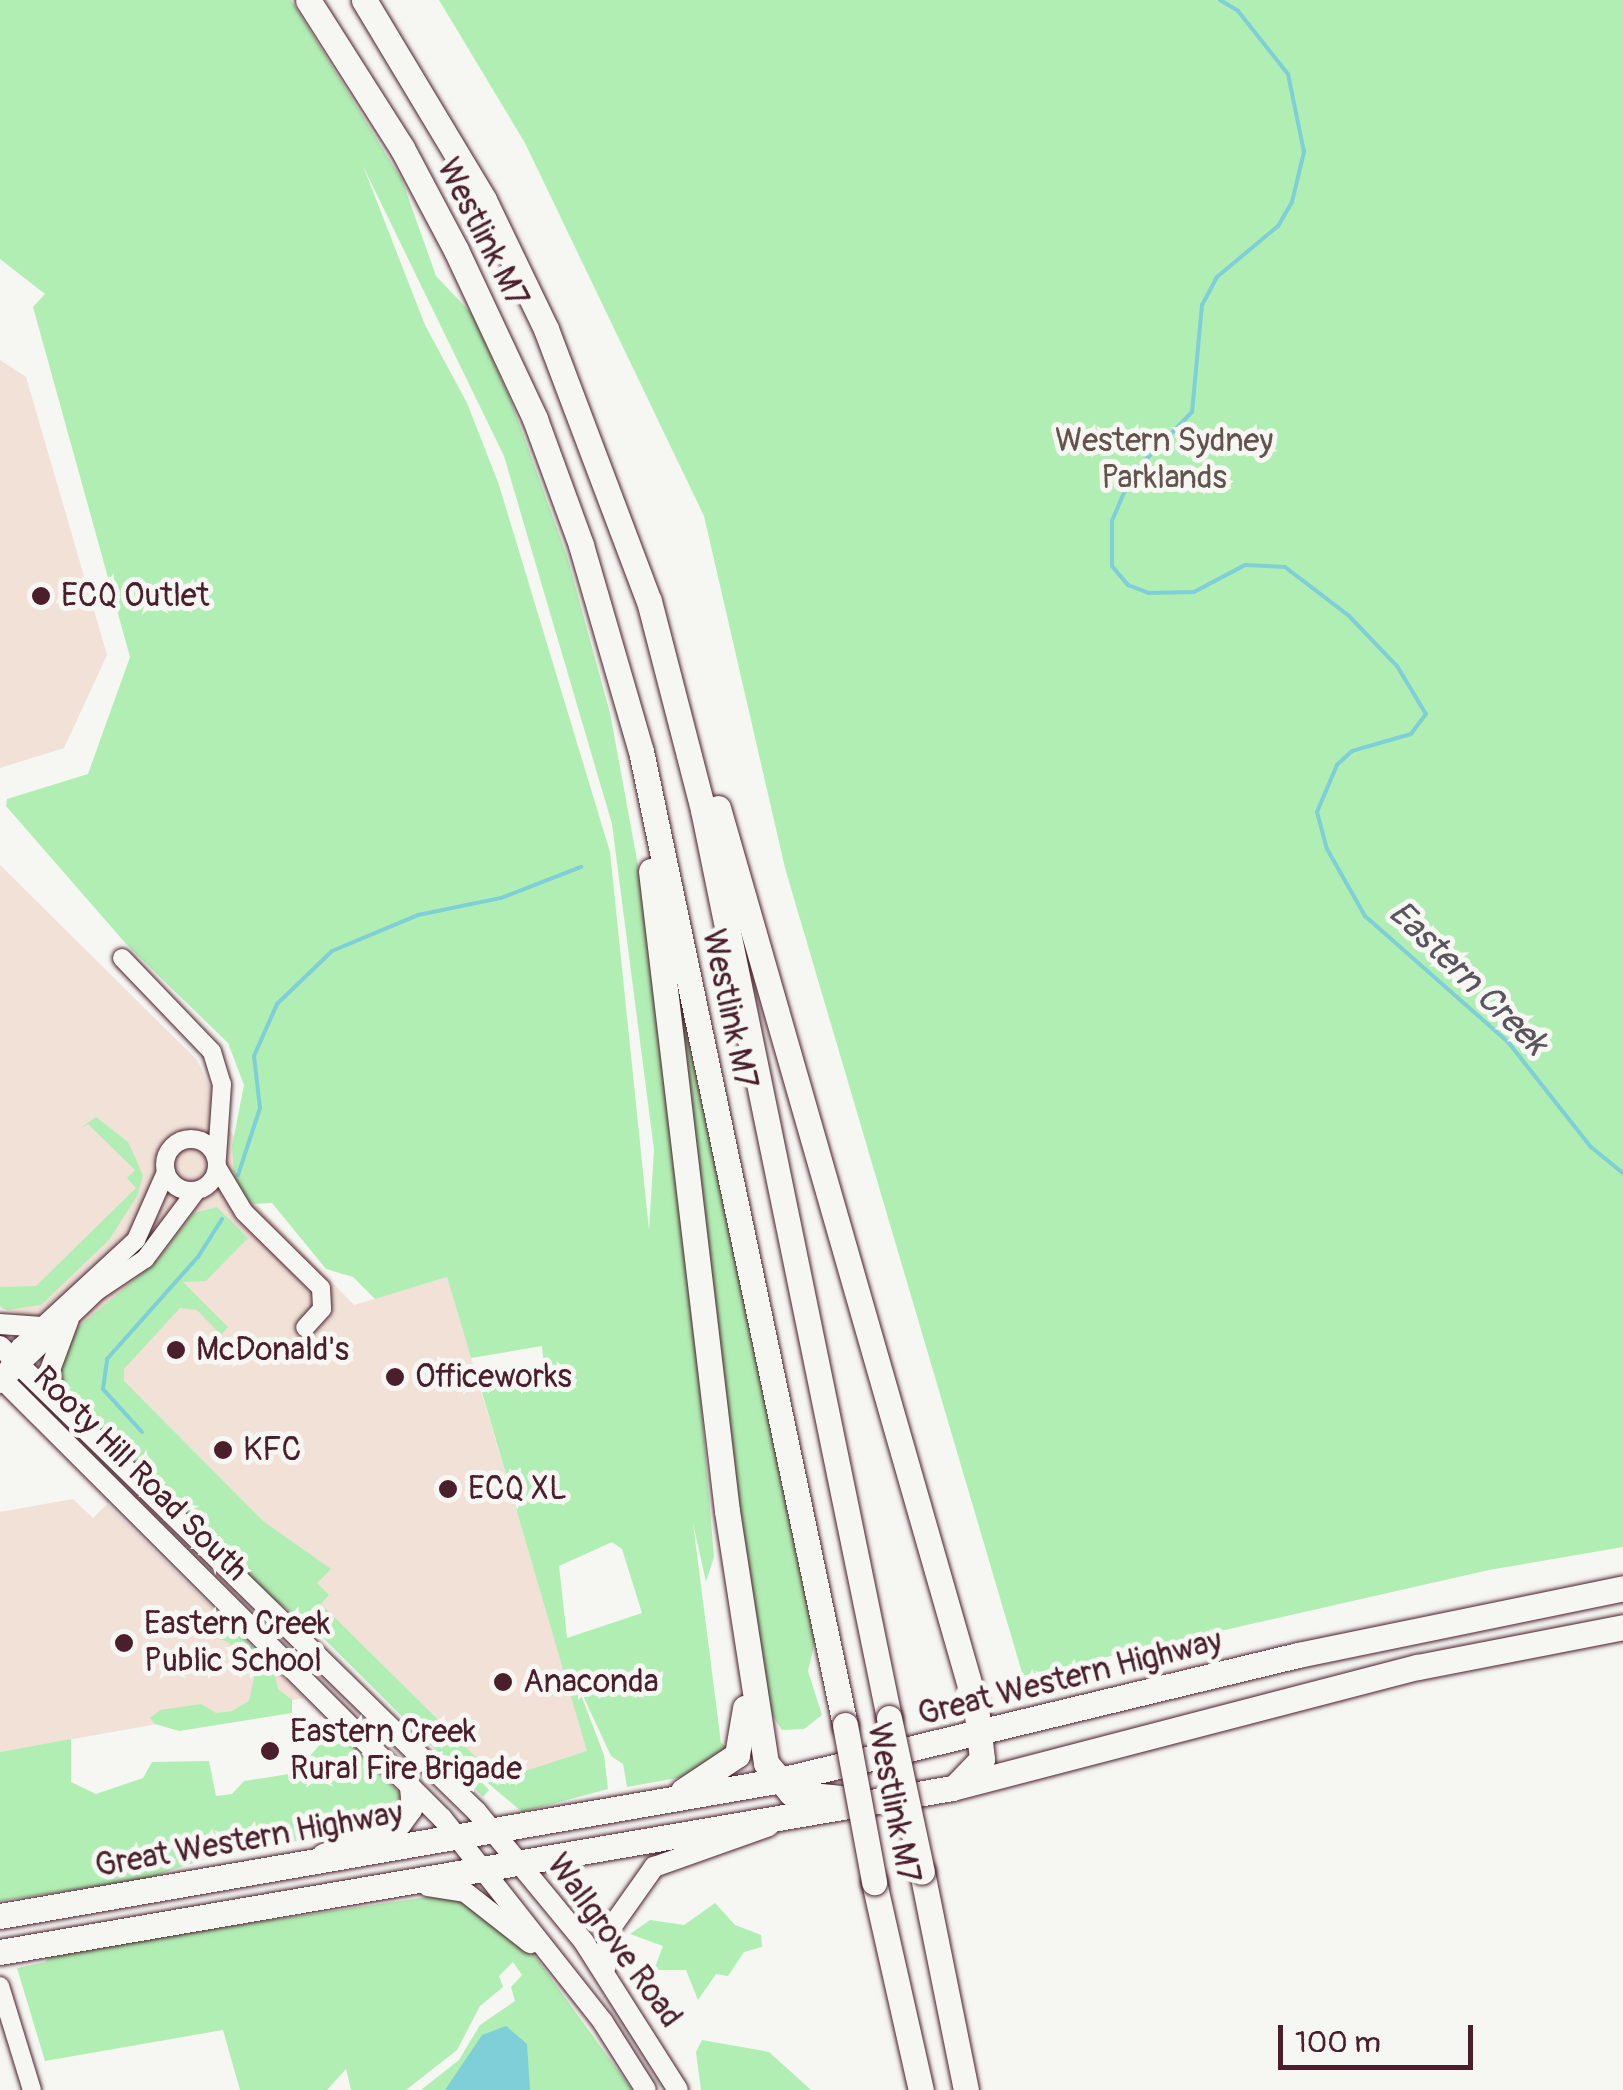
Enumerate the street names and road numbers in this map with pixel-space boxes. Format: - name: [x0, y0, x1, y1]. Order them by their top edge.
- street label: Westlink M7: [428, 152, 536, 314]
- street label: Westlink M7: [693, 926, 765, 1092]
- street label: Rooty Hill Road South: [25, 1359, 255, 1589]
- street label: Great Western Highway: [914, 1622, 1226, 1734]
- street label: Westlink M7: [859, 1720, 927, 1886]
- street label: Great Western Highway: [92, 1794, 406, 1886]
- street label: Wallgrove Road: [538, 1847, 690, 2035]

